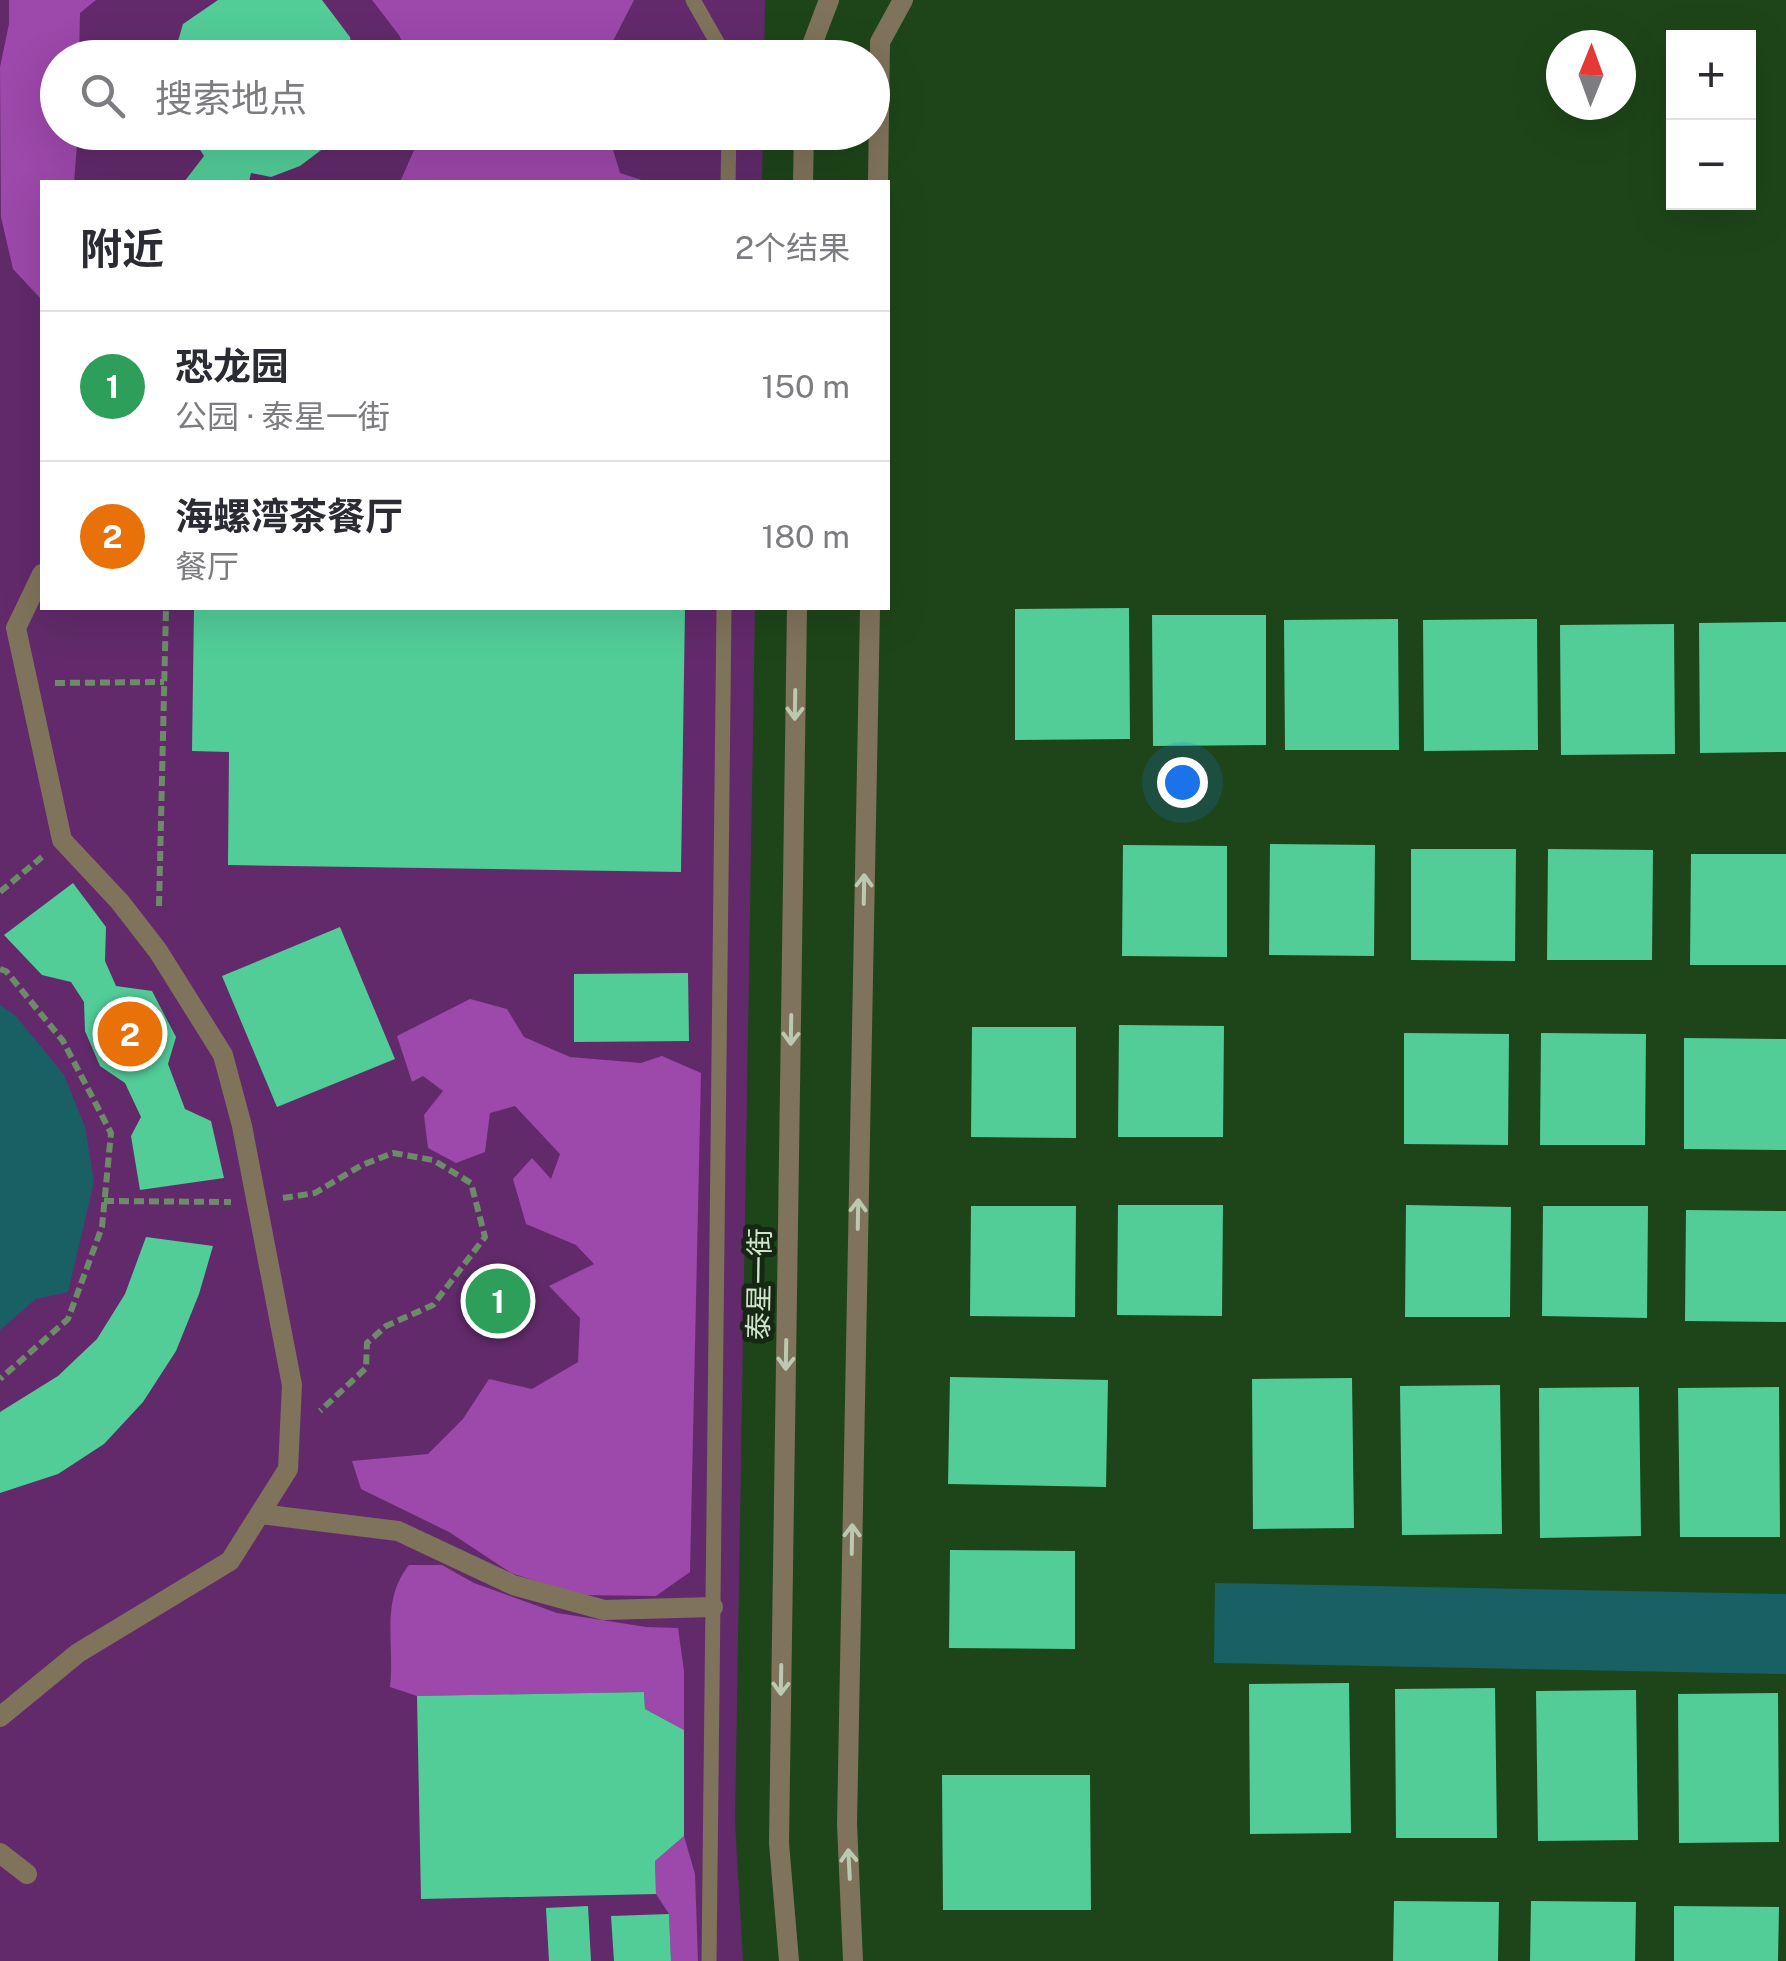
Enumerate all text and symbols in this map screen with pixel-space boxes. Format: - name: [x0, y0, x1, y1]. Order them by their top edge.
- north arrow: [1546, 30, 1636, 120]
- map controls: [1666, 30, 1756, 210]
- button: +: [1666, 30, 1756, 120]
- search box: [40, 40, 890, 150]
- icon: search: [75, 68, 130, 123]
- text: 搜索地点: [155, 76, 307, 121]
- button: −: [1666, 120, 1756, 210]
- text: 附近: [80, 224, 164, 273]
- text: 2个结果: [735, 229, 850, 266]
- text: 恐龙园: [175, 344, 289, 389]
- text: 1: [106, 368, 119, 405]
- text: 150 m: [761, 368, 850, 405]
- text: 公园 · 泰星一街: [175, 398, 390, 435]
- text: 海螺湾茶餐厅: [175, 494, 403, 539]
- text: 2: [102, 518, 123, 555]
- text: 180 m: [761, 518, 850, 555]
- text: 餐厅: [175, 548, 239, 585]
- one-way arrow: [786, 688, 805, 720]
- your location: [1157, 757, 1208, 808]
- one-way arrow: [855, 873, 874, 905]
- pin: 2: [98, 996, 162, 1072]
- one-way arrow: [781, 1013, 800, 1045]
- one-way arrow: [849, 1198, 868, 1230]
- street label: 泰星一街: [741, 1228, 776, 1340]
- pin: 1: [466, 1264, 530, 1338]
- one-way arrow: [776, 1338, 796, 1370]
- one-way arrow: [843, 1523, 862, 1555]
- one-way arrow: [772, 1662, 790, 1695]
- one-way arrow: [839, 1848, 858, 1880]

